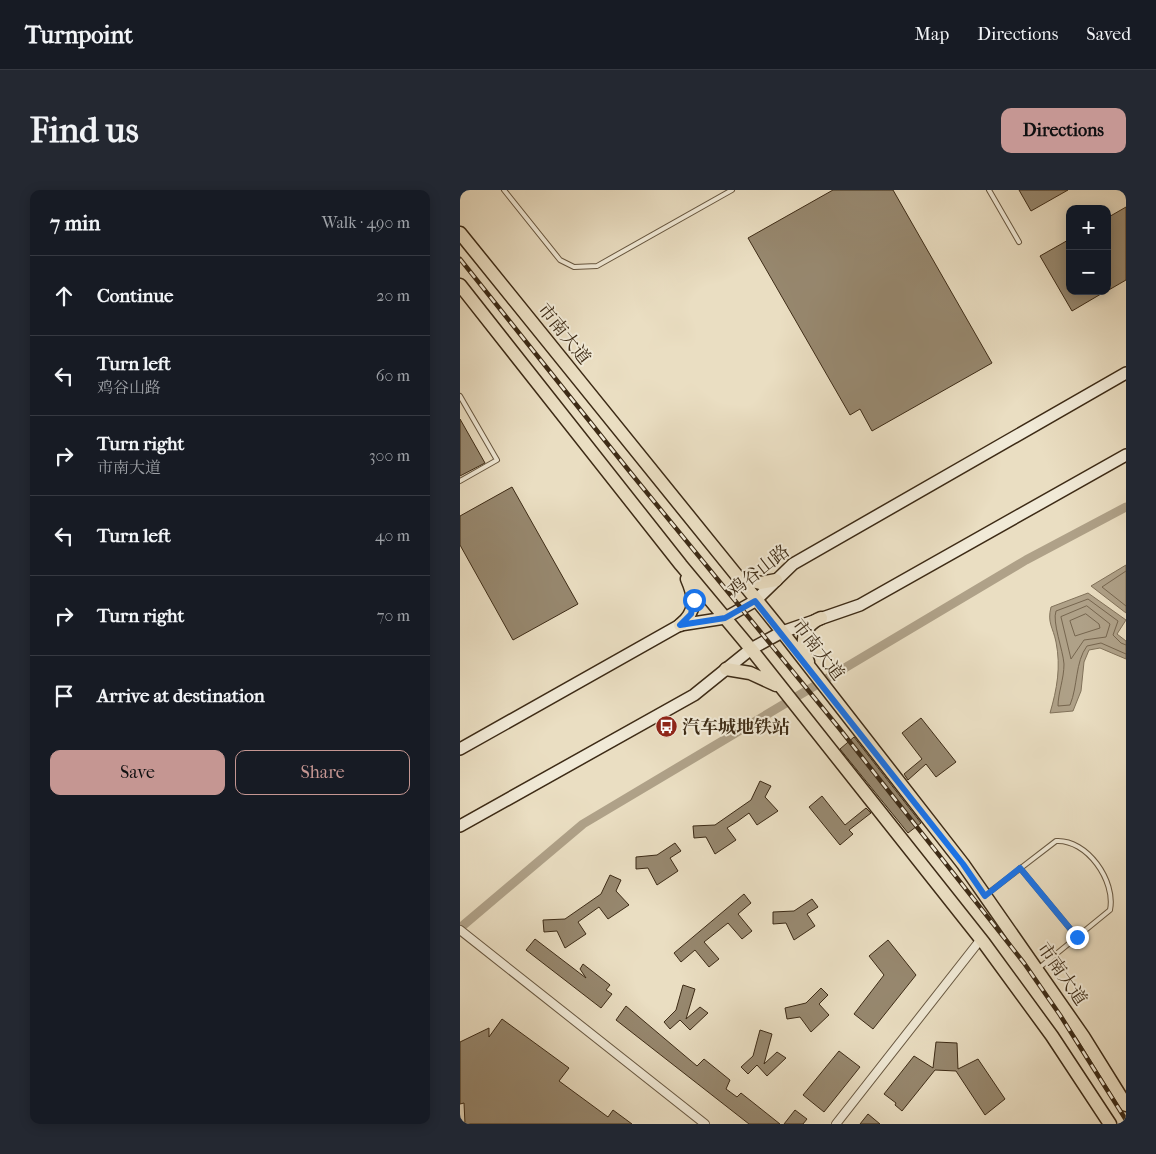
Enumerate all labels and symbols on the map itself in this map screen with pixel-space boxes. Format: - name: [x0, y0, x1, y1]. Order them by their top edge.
- street label: 市南大道: [533, 299, 595, 369]
- street label: 鸡谷山路: [724, 541, 794, 601]
- route start: [683, 589, 706, 612]
- street label: 市南大道: [788, 615, 848, 685]
- bus stop icon: 汽车城地铁站: [654, 715, 678, 739]
- place label: 汽车城地铁站: [682, 717, 790, 738]
- route end: [1066, 926, 1089, 949]
- street label: 市南大道: [1033, 938, 1091, 1010]

